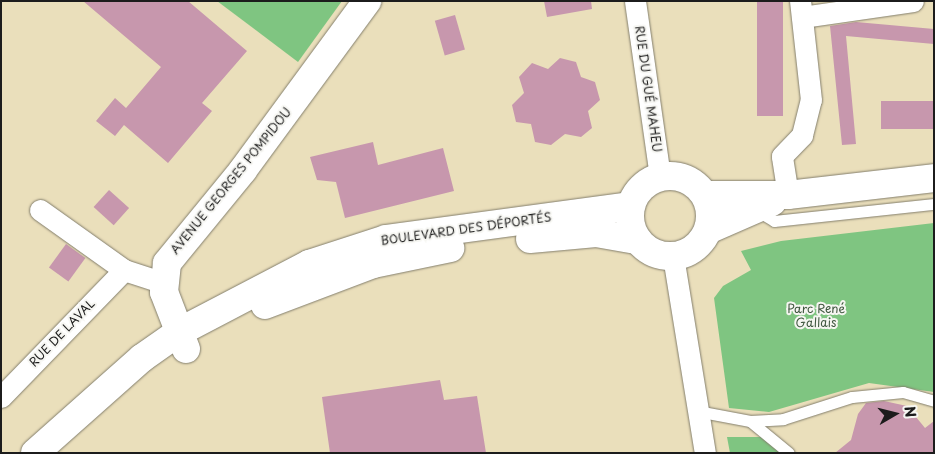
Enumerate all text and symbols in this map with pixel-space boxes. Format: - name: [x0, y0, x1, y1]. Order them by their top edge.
- street label: RUE DU GUÉ MAHEU: [632, 24, 664, 154]
- street label: AVENUE GEORGES POMPIDOU: [167, 105, 295, 257]
- street label: BOULEVARD DES DÉPORTÉS: [380, 210, 552, 248]
- street label: RUE DE LAVAL: [26, 296, 98, 370]
- park label: Parc René Gallais: [787, 302, 845, 330]
- north arrow: [870, 389, 920, 439]
- text: N: [899, 405, 922, 419]

